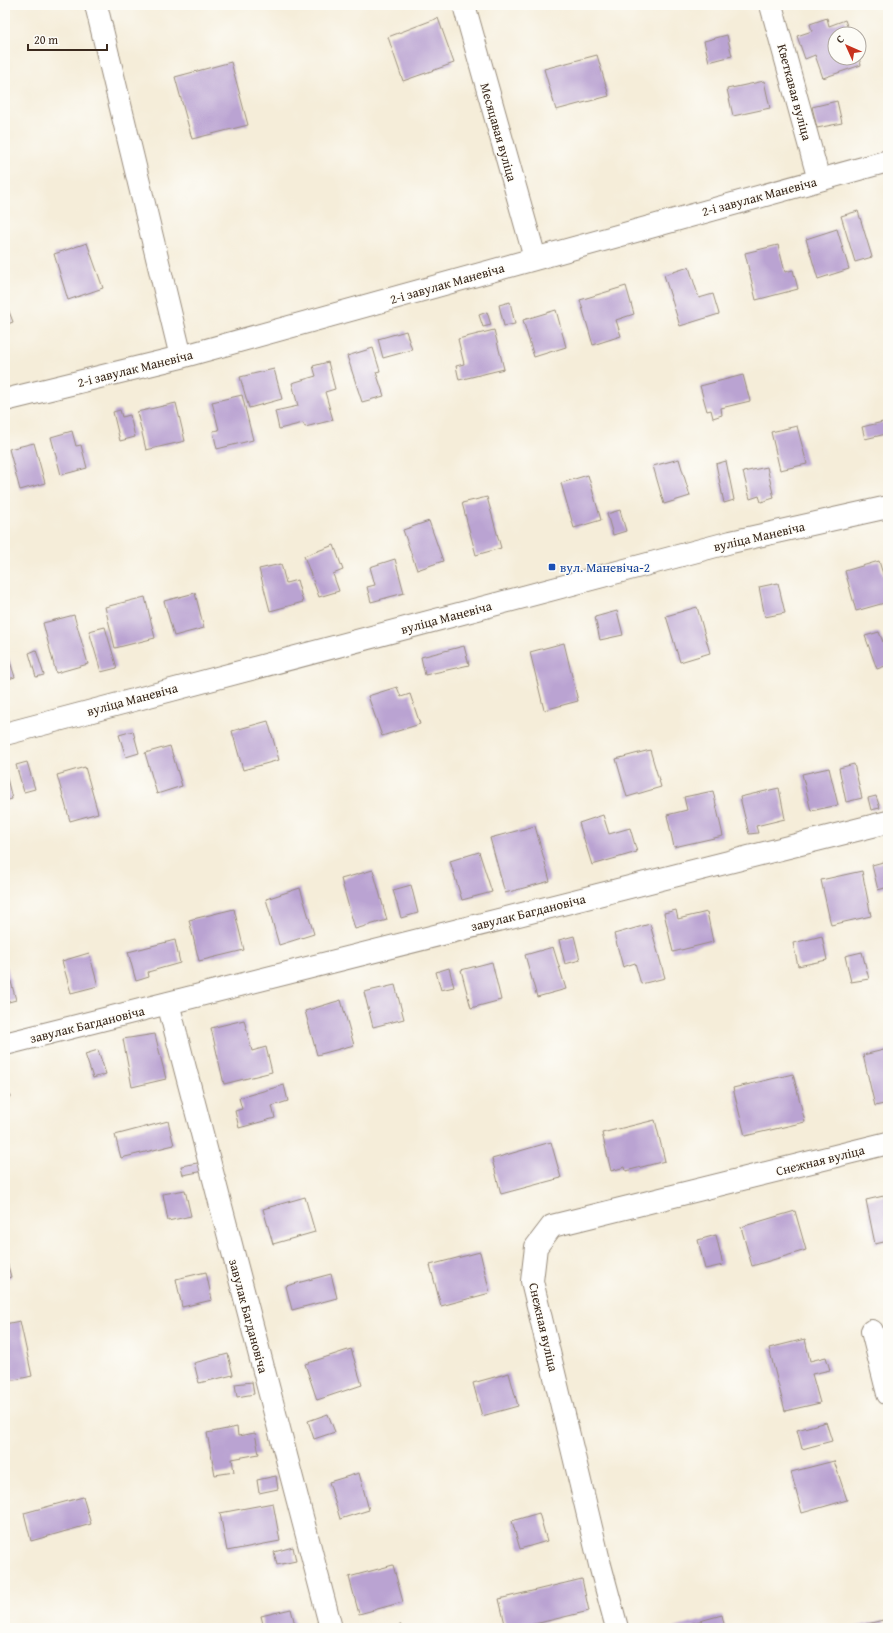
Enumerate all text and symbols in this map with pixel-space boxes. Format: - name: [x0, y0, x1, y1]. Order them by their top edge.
- scale bar: [28, 26, 107, 52]
- north arrow: [827, 26, 867, 66]
- text: 20 m: [34, 31, 58, 48]
- text: С: [832, 31, 848, 47]
- street label: Кветкавая вуліца: [773, 42, 817, 143]
- street label: Месяцавая вуліца: [475, 81, 522, 184]
- street label: 2-і завулак Маневіча: [700, 172, 819, 221]
- street label: 2-і завулак Маневіча: [388, 258, 507, 309]
- street label: 2-і завулак Маневіча: [75, 345, 196, 392]
- street label: вуліца Маневіча: [711, 517, 808, 556]
- place label: вул. Маневіча-2: [560, 558, 650, 577]
- marker: вул. Маневіча-2: [547, 562, 557, 572]
- street label: вуліца Маневіча: [399, 596, 494, 639]
- street label: вуліца Маневіча: [85, 678, 180, 721]
- street label: завулак Багдановіча: [469, 889, 588, 936]
- street label: завулак Багдановіча: [28, 1001, 147, 1048]
- street label: Снежная вуліца: [774, 1140, 867, 1181]
- street label: завулак Багдановіча: [224, 1257, 273, 1376]
- street label: Снежная вуліца: [524, 1281, 563, 1374]

